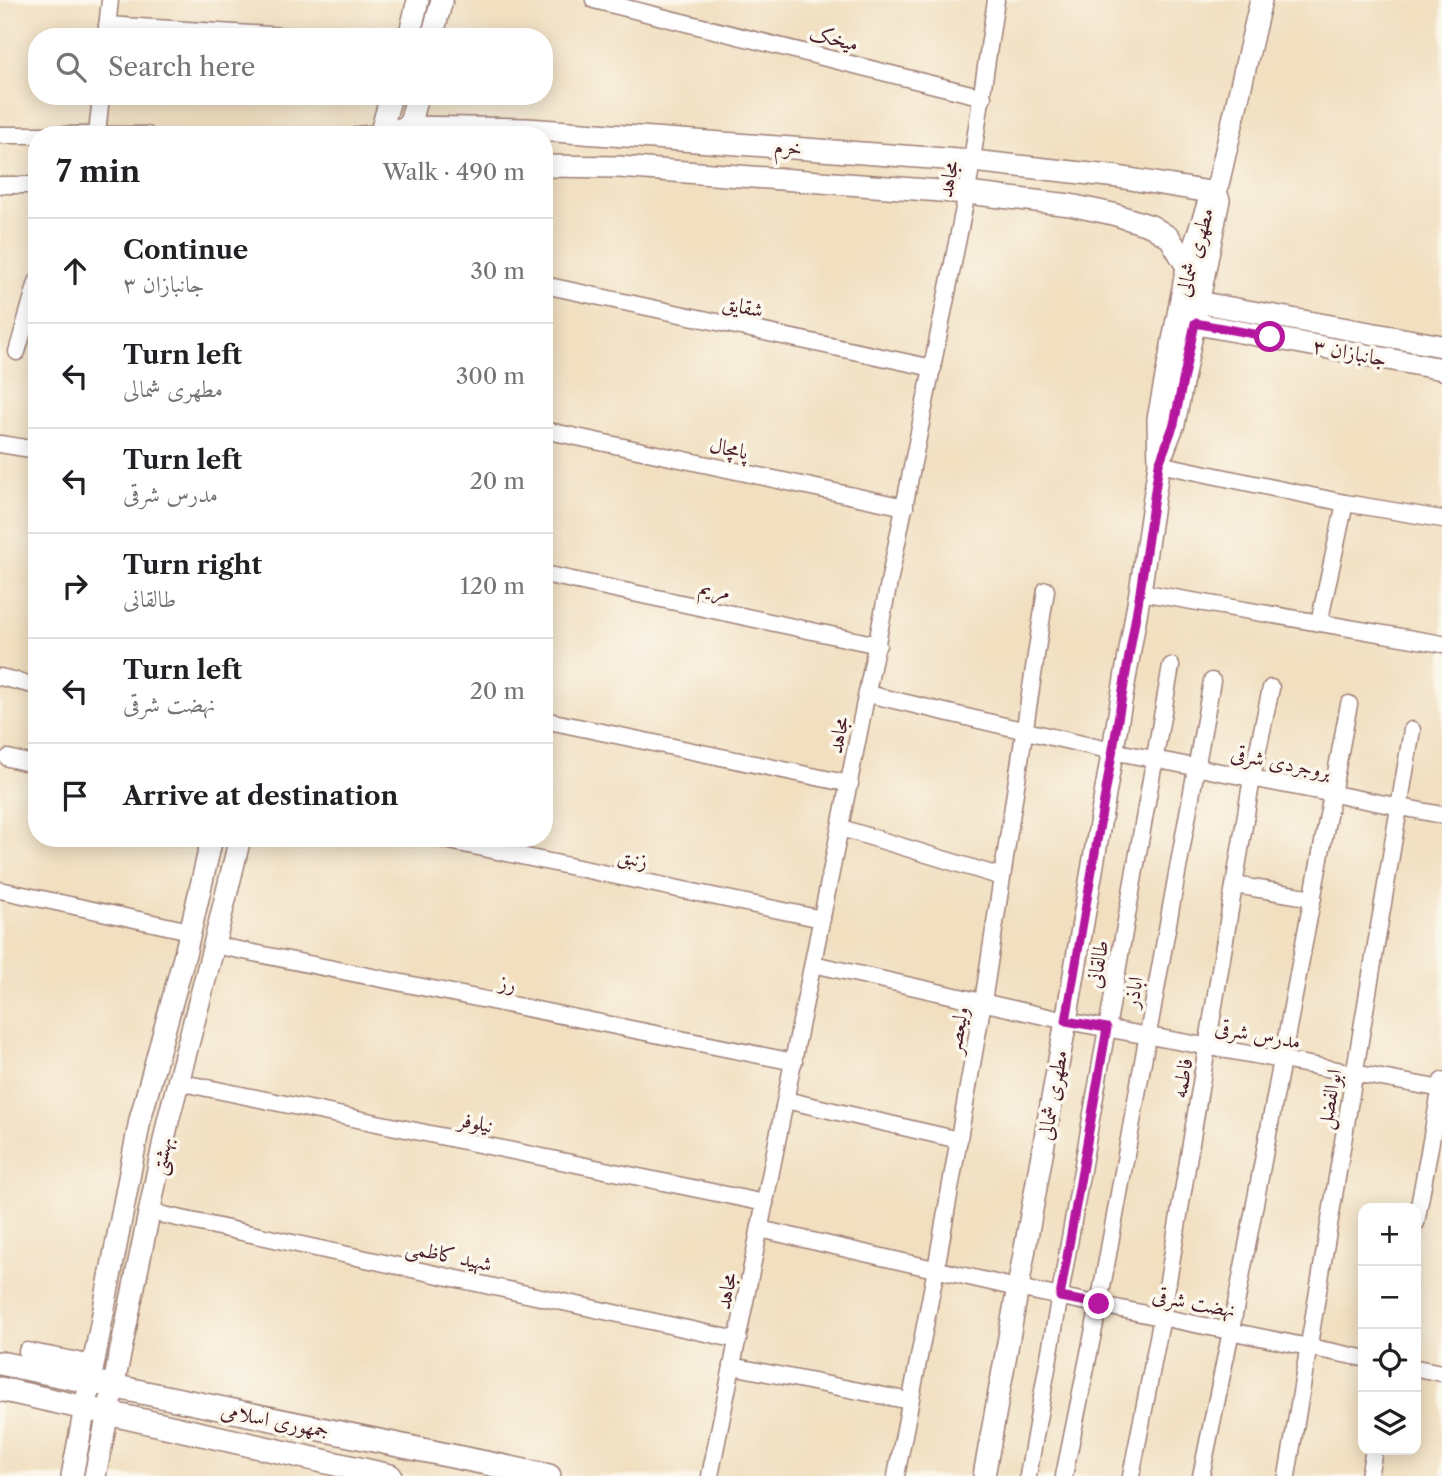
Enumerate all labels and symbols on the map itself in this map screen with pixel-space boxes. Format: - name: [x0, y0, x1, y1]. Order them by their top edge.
- street label: میخک: [807, 20, 861, 56]
- street label: خرم: [773, 134, 803, 166]
- street label: مجاهد: [932, 158, 964, 199]
- street label: مطهری شمالی: [1169, 205, 1220, 300]
- street label: شقایق: [720, 289, 766, 324]
- route start: [1254, 321, 1285, 352]
- street label: جانبازان ۳: [1311, 333, 1389, 371]
- street label: پامچال: [707, 432, 752, 467]
- street label: مریم: [696, 573, 733, 610]
- street label: مجاهد: [822, 714, 854, 755]
- street label: بروجردی شرقی: [1228, 740, 1334, 786]
- street label: زنبق: [615, 843, 650, 874]
- street label: طالقانی: [1080, 938, 1114, 990]
- street label: رز: [495, 969, 519, 997]
- street label: اباذر: [1118, 974, 1149, 1012]
- street label: ولیعصر: [940, 1005, 975, 1058]
- street label: مدرس شرقی: [1213, 1014, 1303, 1056]
- street label: مطهری شمالی: [1032, 1048, 1073, 1142]
- street label: فاطمه: [1166, 1056, 1198, 1100]
- street label: ابوالفضل: [1311, 1067, 1350, 1132]
- street label: نیلوفر: [454, 1106, 496, 1139]
- street label: بهشتی: [145, 1135, 180, 1178]
- street label: شهید کاظمی: [403, 1234, 494, 1278]
- street label: مجاهد: [710, 1270, 742, 1311]
- street label: نهضت شرقی: [1150, 1282, 1238, 1324]
- route end: [1083, 1288, 1114, 1319]
- street label: جمهوری اسلامی: [218, 1397, 331, 1444]

